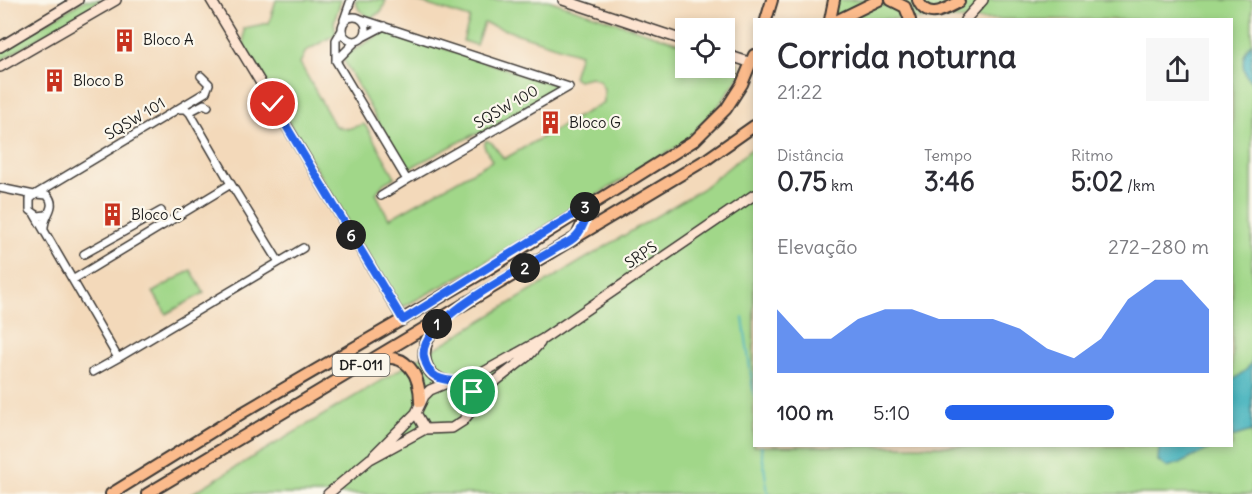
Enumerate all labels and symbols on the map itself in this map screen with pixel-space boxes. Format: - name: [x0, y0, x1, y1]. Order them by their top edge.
- building icon: Bloco A: [112, 27, 138, 53]
- place label: Bloco A: [143, 30, 194, 49]
- building icon: Bloco B: [42, 68, 68, 94]
- place label: Bloco B: [73, 71, 124, 90]
- pin: [247, 78, 298, 129]
- street label: SQSW 100: [470, 81, 541, 133]
- street label: SQSW 101: [101, 93, 168, 144]
- building icon: Bloco G: [538, 110, 564, 136]
- place label: Bloco G: [569, 113, 621, 132]
- pin: 3: [570, 192, 600, 222]
- building icon: Bloco C: [100, 202, 126, 228]
- place label: Bloco C: [131, 205, 182, 224]
- pin: 6: [336, 220, 366, 250]
- street label: SRPS: [621, 237, 661, 272]
- pin: 2: [510, 253, 540, 283]
- pin: 1: [422, 309, 452, 339]
- road number: DF-011: [332, 354, 389, 376]
- pin: [447, 366, 498, 417]

